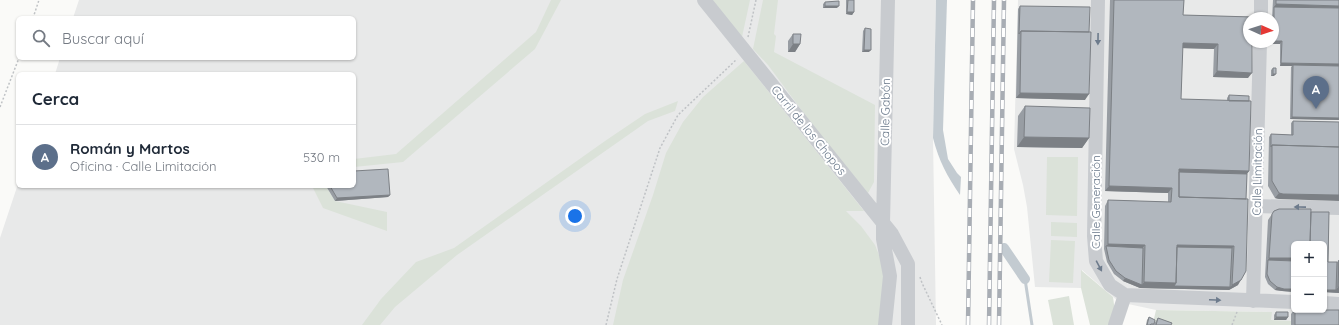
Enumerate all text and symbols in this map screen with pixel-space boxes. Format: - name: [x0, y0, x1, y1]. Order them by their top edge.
- north arrow: [1243, 12, 1279, 48]
- search box: [16, 16, 356, 60]
- icon: search: [30, 27, 52, 49]
- text: Buscar aquí: [62, 29, 144, 48]
- one-way arrow: [1095, 33, 1101, 46]
- pin: A: [1303, 76, 1329, 109]
- street label: Calle Gabón: [877, 78, 893, 146]
- street label: Carril de los Chopos: [768, 82, 850, 178]
- text: Cerca: [32, 88, 79, 109]
- street label: Calle Limitación: [1249, 128, 1265, 216]
- text: Román y Martos: [70, 139, 190, 158]
- text: A: [41, 149, 49, 165]
- text: 530 m: [303, 149, 340, 165]
- street label: Calle Generación: [1088, 155, 1103, 249]
- text: Oficina · Calle Limitación: [70, 158, 217, 174]
- one-way arrow: [1293, 204, 1306, 210]
- your location: [565, 206, 585, 226]
- map controls: [1291, 241, 1327, 313]
- button: +: [1291, 241, 1327, 277]
- one-way arrow: [1096, 260, 1102, 272]
- button: −: [1291, 277, 1327, 313]
- one-way arrow: [1209, 296, 1221, 303]

